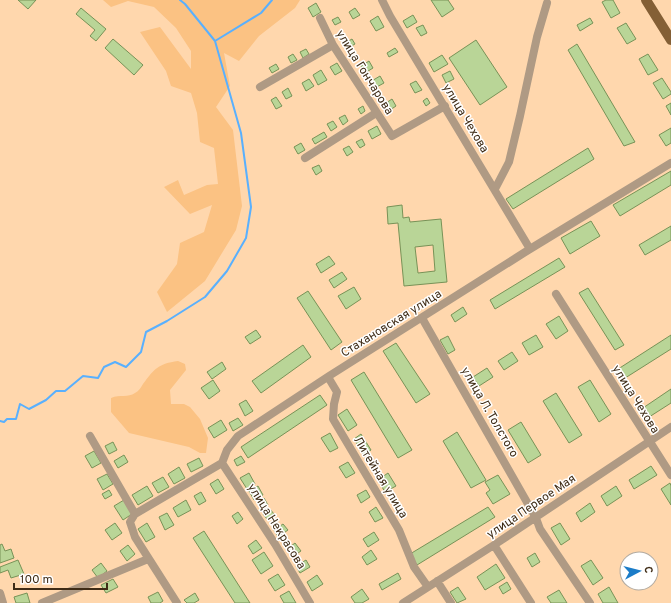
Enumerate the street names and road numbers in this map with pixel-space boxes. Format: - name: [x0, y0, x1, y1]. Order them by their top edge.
- street label: улица Гончарова: [332, 27, 397, 118]
- street label: улица Чехова: [438, 81, 492, 156]
- street label: Стахановская улица: [338, 286, 445, 361]
- street label: улица Чехова: [608, 362, 663, 437]
- street label: улица Л. Толстого: [457, 364, 522, 461]
- street label: Литейная улица: [349, 433, 411, 522]
- street label: улица Первое Мая: [484, 471, 579, 543]
- street label: улица Некрасова: [243, 481, 309, 572]

